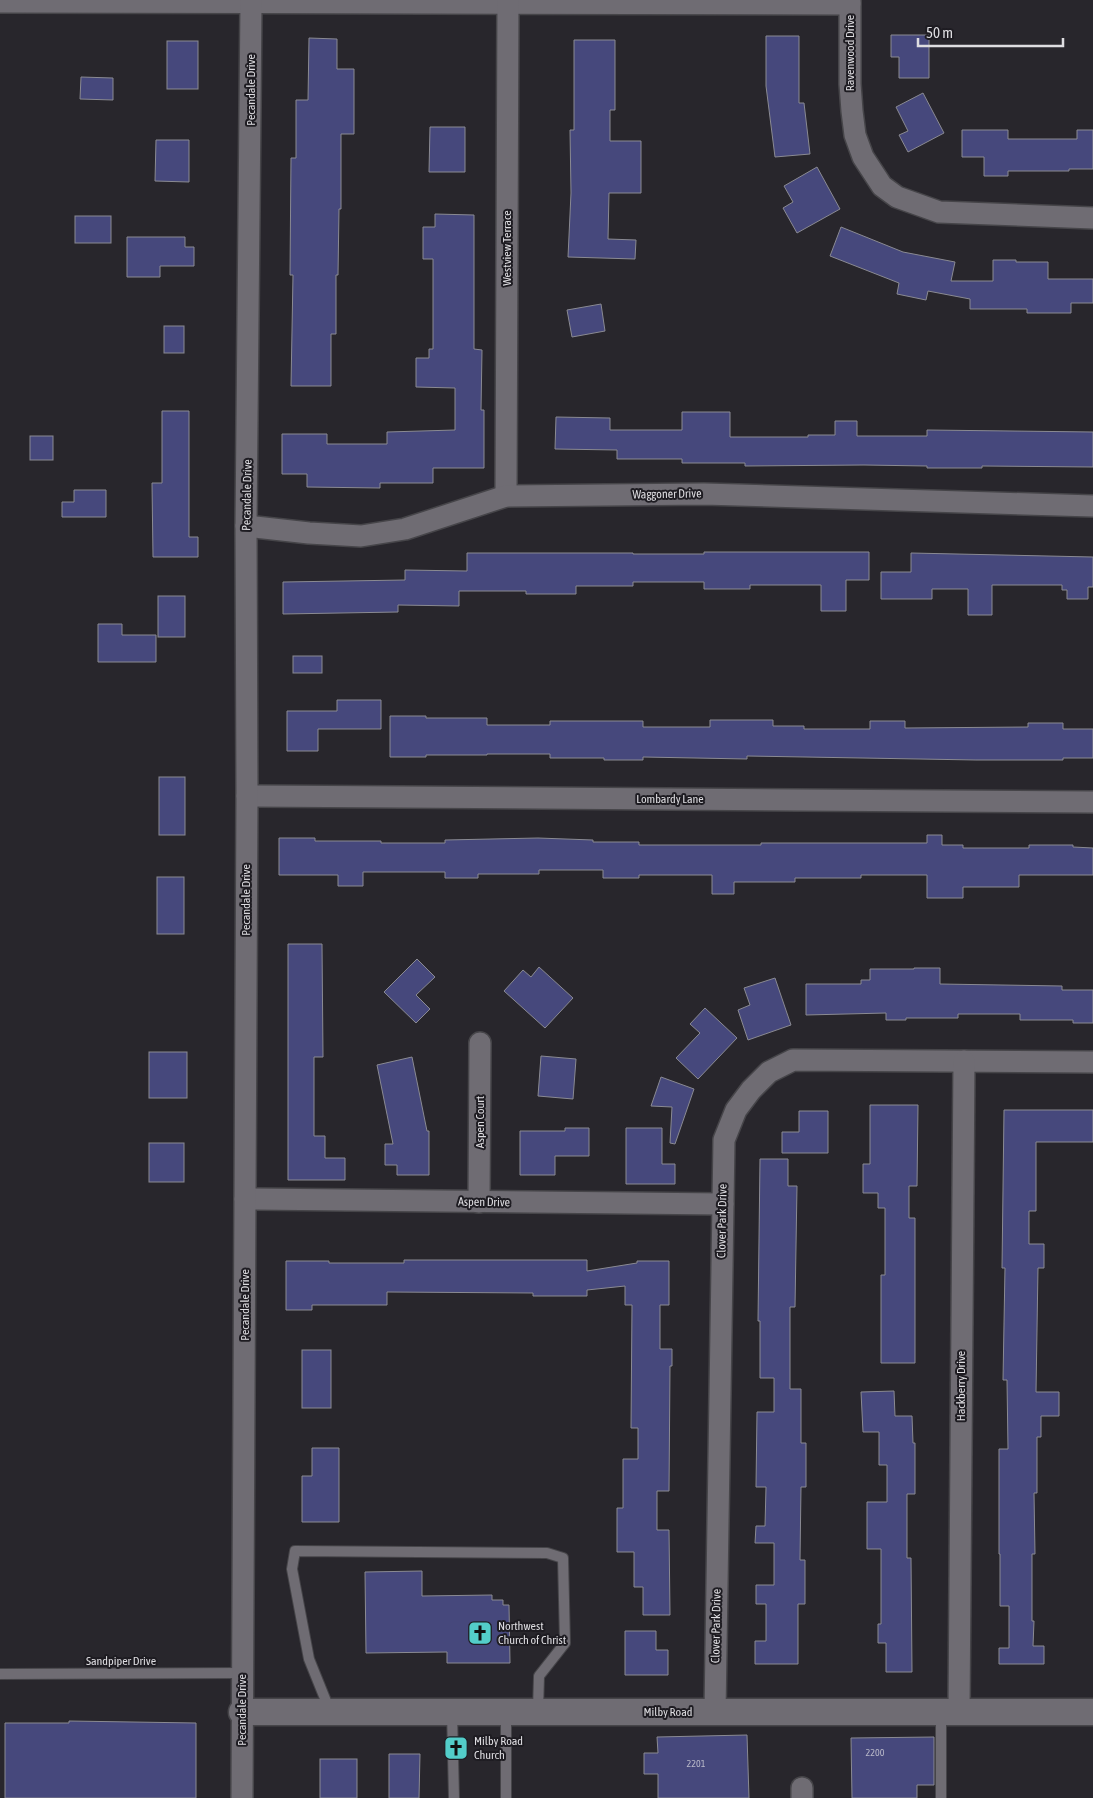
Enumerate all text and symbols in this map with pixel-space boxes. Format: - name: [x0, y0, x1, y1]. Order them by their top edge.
- street label: Ravenwood Drive: [843, 15, 857, 91]
- scale bar: [918, 15, 1063, 47]
- text: 50 m: [926, 24, 953, 41]
- street label: Pecandale Drive: [244, 54, 258, 126]
- street label: Westview Terrace: [500, 210, 514, 286]
- street label: Pecandale Drive: [239, 459, 255, 531]
- street label: Waggoner Drive: [632, 486, 702, 502]
- street label: Lombardy Lane: [636, 792, 704, 806]
- street label: Pecandale Drive: [239, 864, 253, 936]
- street label: Aspen Court: [473, 1095, 487, 1148]
- street label: Clover Park Drive: [714, 1184, 730, 1258]
- street label: Aspen Drive: [458, 1195, 510, 1209]
- street label: Pecandale Drive: [238, 1269, 252, 1341]
- street label: Hackberry Drive: [954, 1351, 968, 1421]
- street label: Clover Park Drive: [708, 1589, 724, 1663]
- place label: Northwest Church of Christ: [498, 1619, 567, 1647]
- church icon: Northwest Church of Christ: [467, 1620, 493, 1646]
- street label: Sandpiper Drive: [86, 1654, 156, 1668]
- street label: Pecandale Drive: [235, 1674, 249, 1746]
- street label: Milby Road: [643, 1705, 693, 1719]
- place label: Milby Road Church: [474, 1734, 523, 1762]
- church icon: Milby Road Church: [443, 1735, 469, 1761]
- house number: 2200: [866, 1747, 885, 1758]
- house number: 2201: [687, 1758, 706, 1769]

